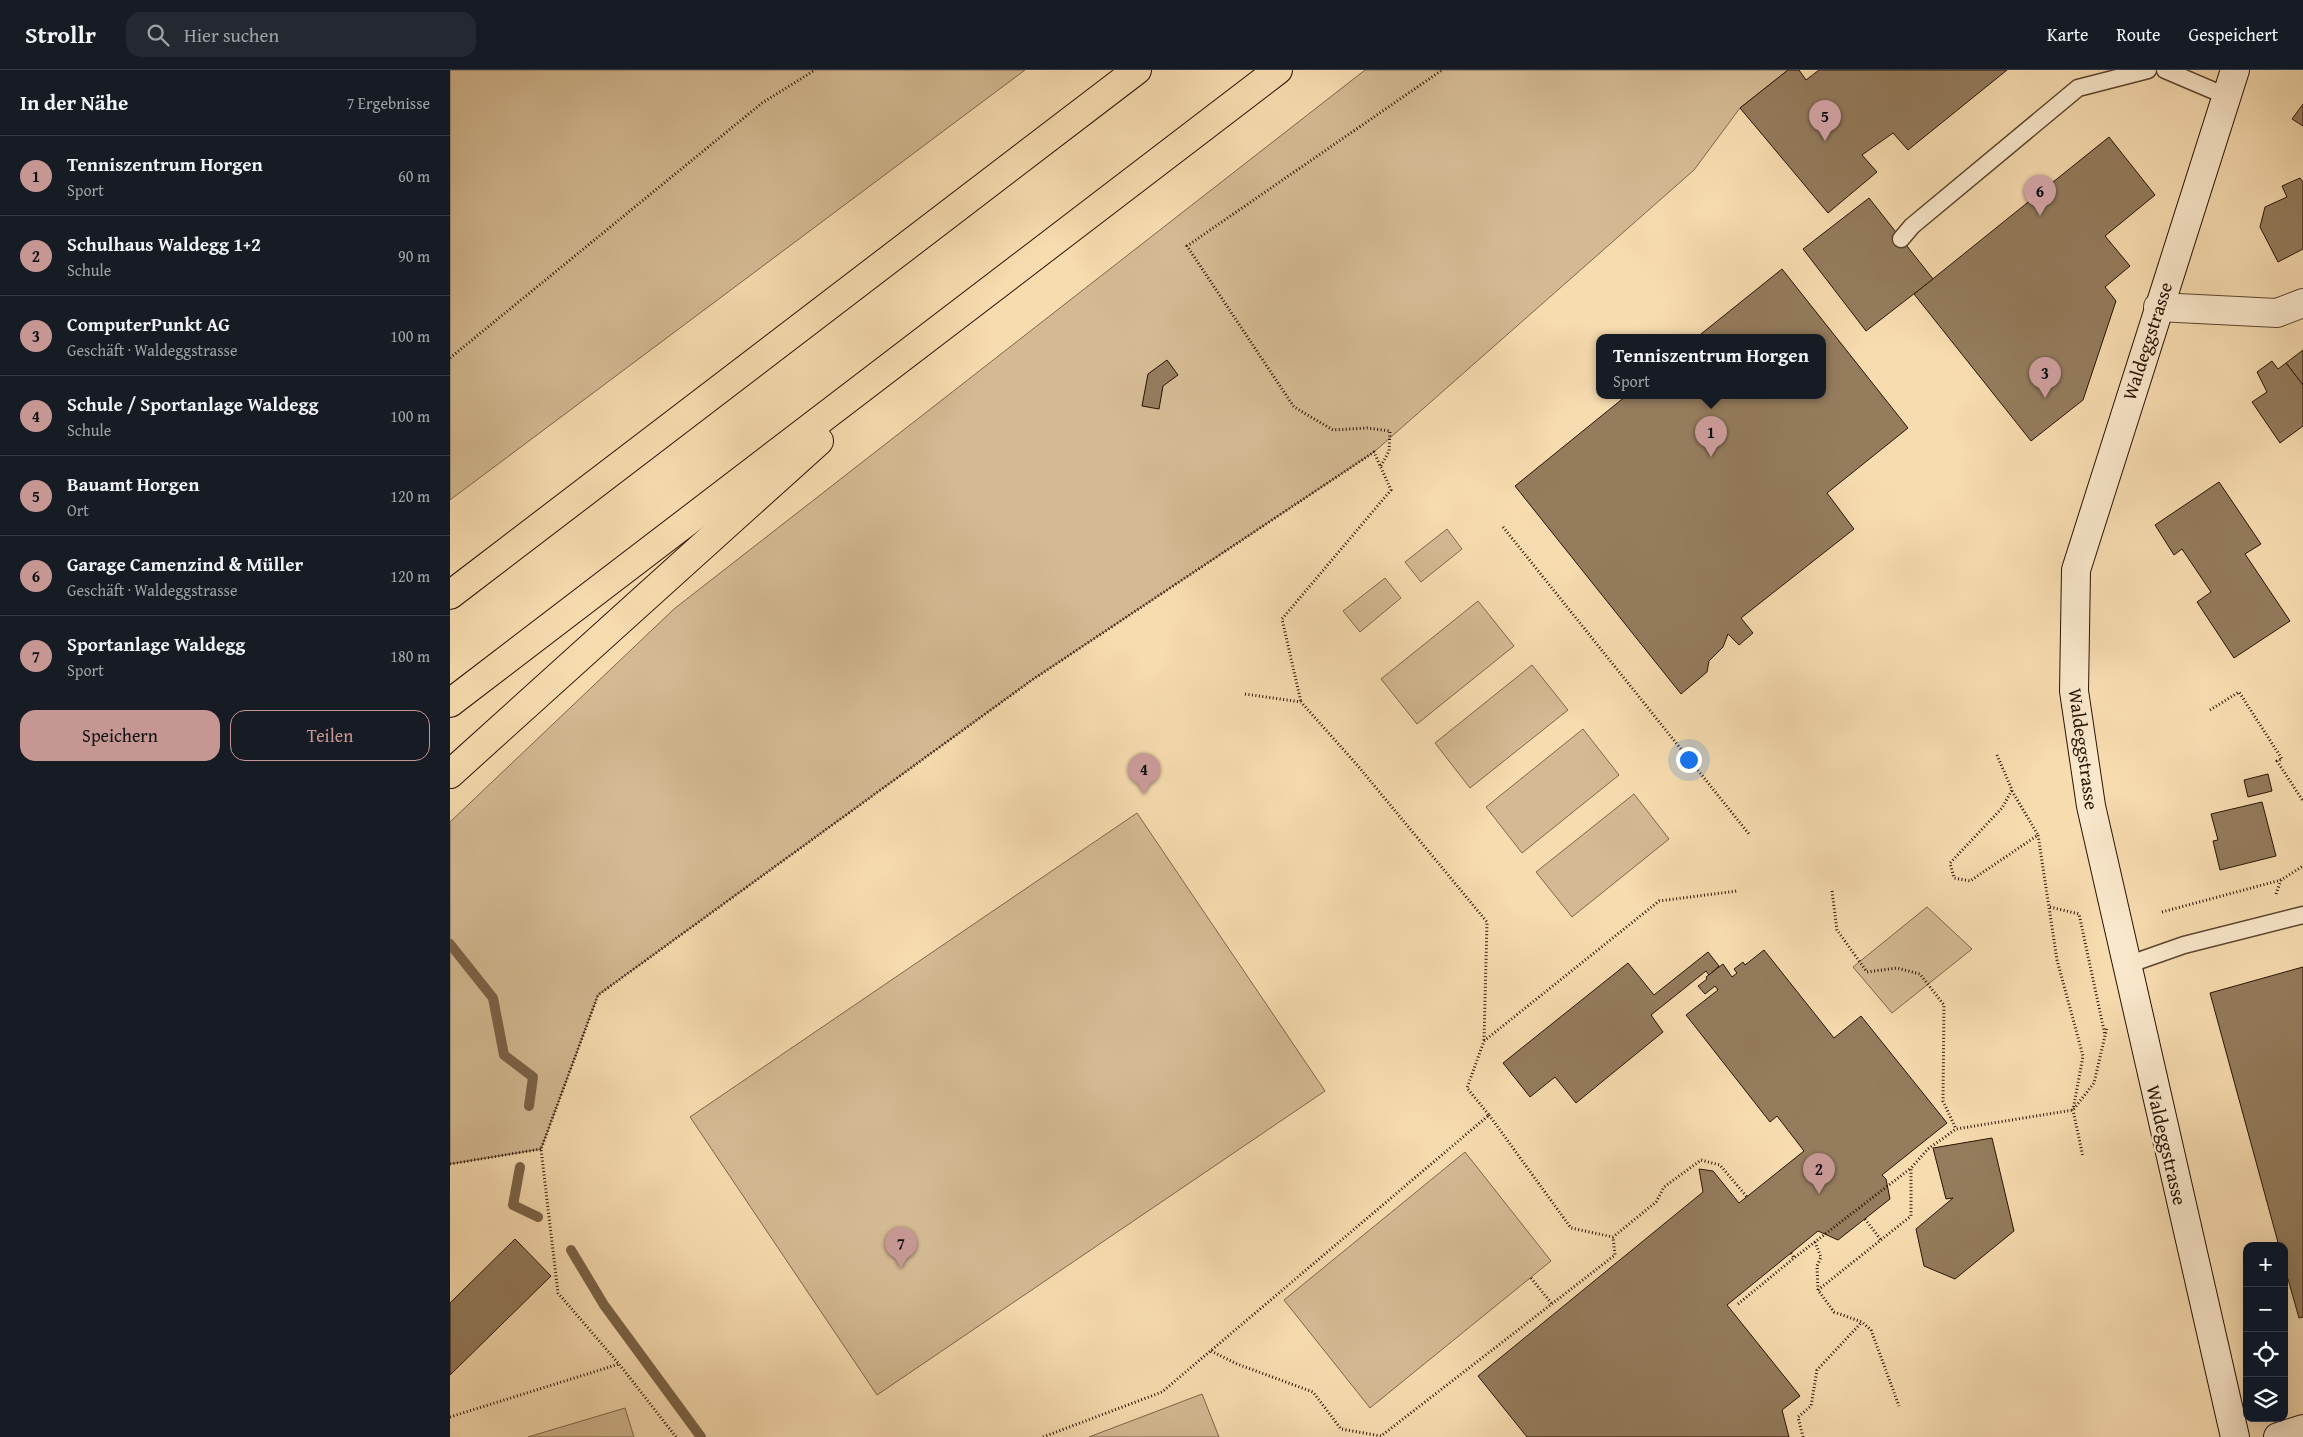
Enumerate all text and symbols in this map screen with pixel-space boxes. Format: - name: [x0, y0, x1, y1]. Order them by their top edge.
- search box: [126, 12, 476, 57]
- text: Strollr: [25, 17, 96, 52]
- icon: search: [144, 21, 172, 49]
- text: Hier suchen: [184, 21, 279, 49]
- text: Karte: [2047, 21, 2088, 48]
- text: Route: [2116, 21, 2161, 48]
- text: Gespeichert: [2189, 21, 2278, 48]
- text: In der Nähe: [20, 87, 128, 118]
- text: 7 Ergebnisse: [347, 91, 430, 115]
- pin: 5: [1809, 100, 1841, 141]
- text: Tenniszentrum Horgen: [67, 150, 263, 178]
- text: 1: [32, 164, 40, 188]
- text: 60 m: [398, 164, 430, 188]
- pin: 6: [2024, 175, 2056, 216]
- text: Sport: [67, 178, 104, 202]
- text: Schulhaus Waldegg 1+2: [67, 230, 261, 258]
- text: 2: [32, 244, 40, 268]
- text: 90 m: [398, 244, 430, 268]
- text: Schule: [67, 258, 111, 282]
- street label: Waldeggstrasse: [2115, 278, 2179, 404]
- text: ComputerPunkt AG: [67, 310, 230, 338]
- text: 3: [32, 324, 40, 348]
- text: 100 m: [390, 324, 430, 348]
- popup: [1596, 334, 1826, 399]
- text: Geschäft · Waldeggstrasse: [67, 338, 237, 362]
- text: Tenniszentrum Horgen: [1613, 341, 1809, 369]
- pin: 3: [2029, 357, 2061, 398]
- text: Sport: [1613, 369, 1650, 393]
- text: Schule / Sportanlage Waldegg: [67, 390, 319, 418]
- text: 4: [32, 404, 40, 428]
- text: 100 m: [390, 404, 430, 428]
- pin: 1: [1695, 416, 1727, 457]
- text: Schule: [67, 418, 111, 442]
- text: Bauamt Horgen: [67, 470, 199, 498]
- text: 5: [32, 484, 40, 508]
- text: 120 m: [390, 484, 430, 508]
- text: Ort: [67, 498, 89, 522]
- text: Garage Camenzind & Müller: [67, 550, 303, 578]
- text: 6: [32, 564, 40, 588]
- text: 120 m: [390, 564, 430, 588]
- text: Geschäft · Waldeggstrasse: [67, 578, 237, 602]
- text: Sportanlage Waldegg: [67, 630, 245, 658]
- text: 7: [32, 644, 40, 668]
- text: 180 m: [390, 644, 430, 668]
- text: Sport: [67, 658, 104, 682]
- street label: Waldeggstrasse: [2062, 686, 2106, 812]
- button: Speichern: [20, 710, 220, 761]
- button: Teilen: [230, 710, 430, 761]
- your location: [1676, 747, 1702, 773]
- pin: 4: [1128, 753, 1160, 794]
- street label: Waldeggstrasse: [2140, 1082, 2194, 1208]
- pin: 2: [1803, 1153, 1835, 1194]
- pin: 7: [885, 1227, 917, 1268]
- map controls: [2243, 1242, 2288, 1422]
- button: +: [2243, 1242, 2288, 1287]
- button: −: [2243, 1287, 2288, 1332]
- button: locate: [2243, 1332, 2288, 1377]
- button: layers: [2243, 1377, 2288, 1422]

